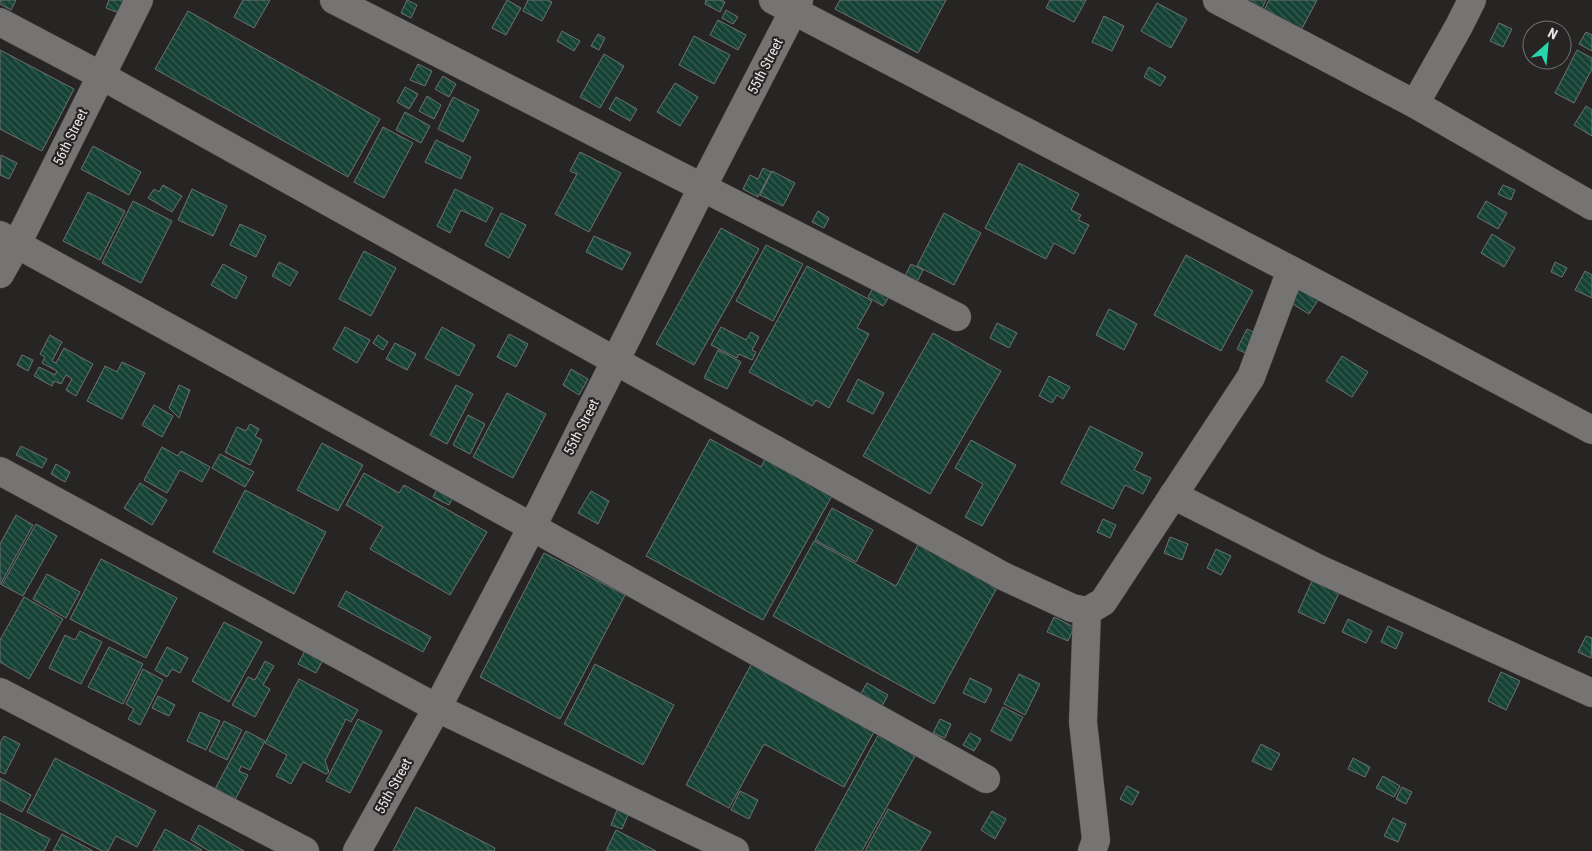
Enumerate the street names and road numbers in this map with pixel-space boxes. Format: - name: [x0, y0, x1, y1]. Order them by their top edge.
- street label: 55th Street: [744, 35, 786, 97]
- street label: 56th Street: [49, 106, 91, 168]
- street label: 55th Street: [560, 396, 602, 458]
- street label: 55th Street: [371, 756, 415, 816]

